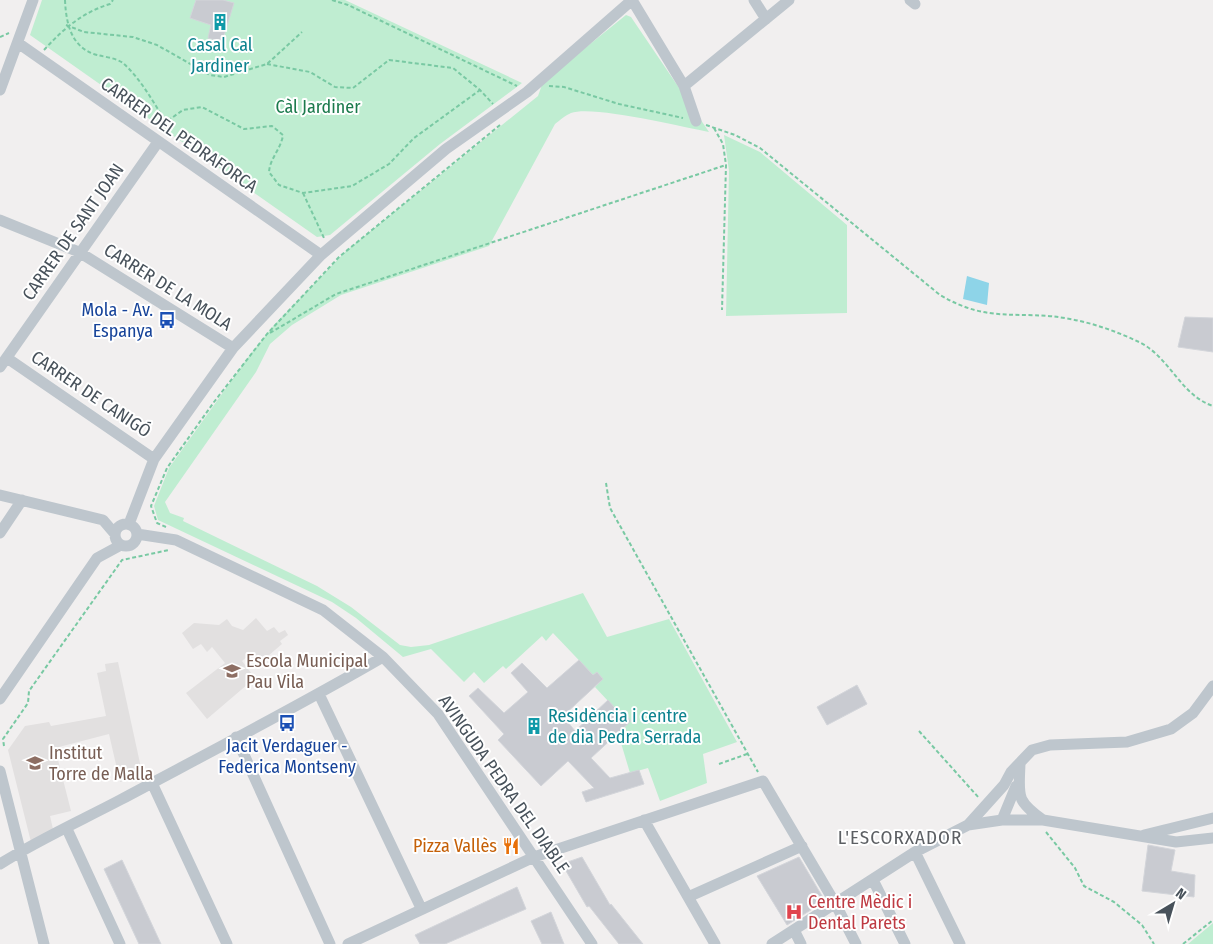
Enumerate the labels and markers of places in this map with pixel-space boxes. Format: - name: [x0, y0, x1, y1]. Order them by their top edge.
- building icon: Casal Cal Jardiner: [210, 12, 230, 32]
- place label: Casal Cal Jardiner: [187, 34, 253, 77]
- place label: Mola - Av. Espanya: [82, 299, 153, 342]
- bus stop icon: Mola - Av. Espanya: [157, 310, 177, 330]
- place label: Escola Municipal Pau Vila: [246, 650, 368, 693]
- school or university icon: Escola Municipal Pau Vila: [222, 661, 242, 681]
- place label: Residència i centre de dia Pedra Serrada: [548, 705, 701, 748]
- bus stop icon: Jacit Verdaguer - Federica Montseny: [277, 713, 297, 733]
- building icon: Residència i centre de dia Pedra Serrada: [524, 716, 544, 736]
- place label: Jacit Verdaguer - Federica Montseny: [218, 735, 356, 778]
- place label: Institut Torre de Malla: [49, 742, 154, 785]
- school or university icon: Institut Torre de Malla: [25, 753, 45, 773]
- place label: Pizza Vallès: [413, 835, 497, 857]
- restaurant icon: Pizza Vallès: [501, 836, 521, 856]
- place label: Centre Mèdic i Dental Parets: [808, 891, 912, 934]
- hospital icon: Centre Mèdic i Dental Parets: [784, 902, 804, 922]

